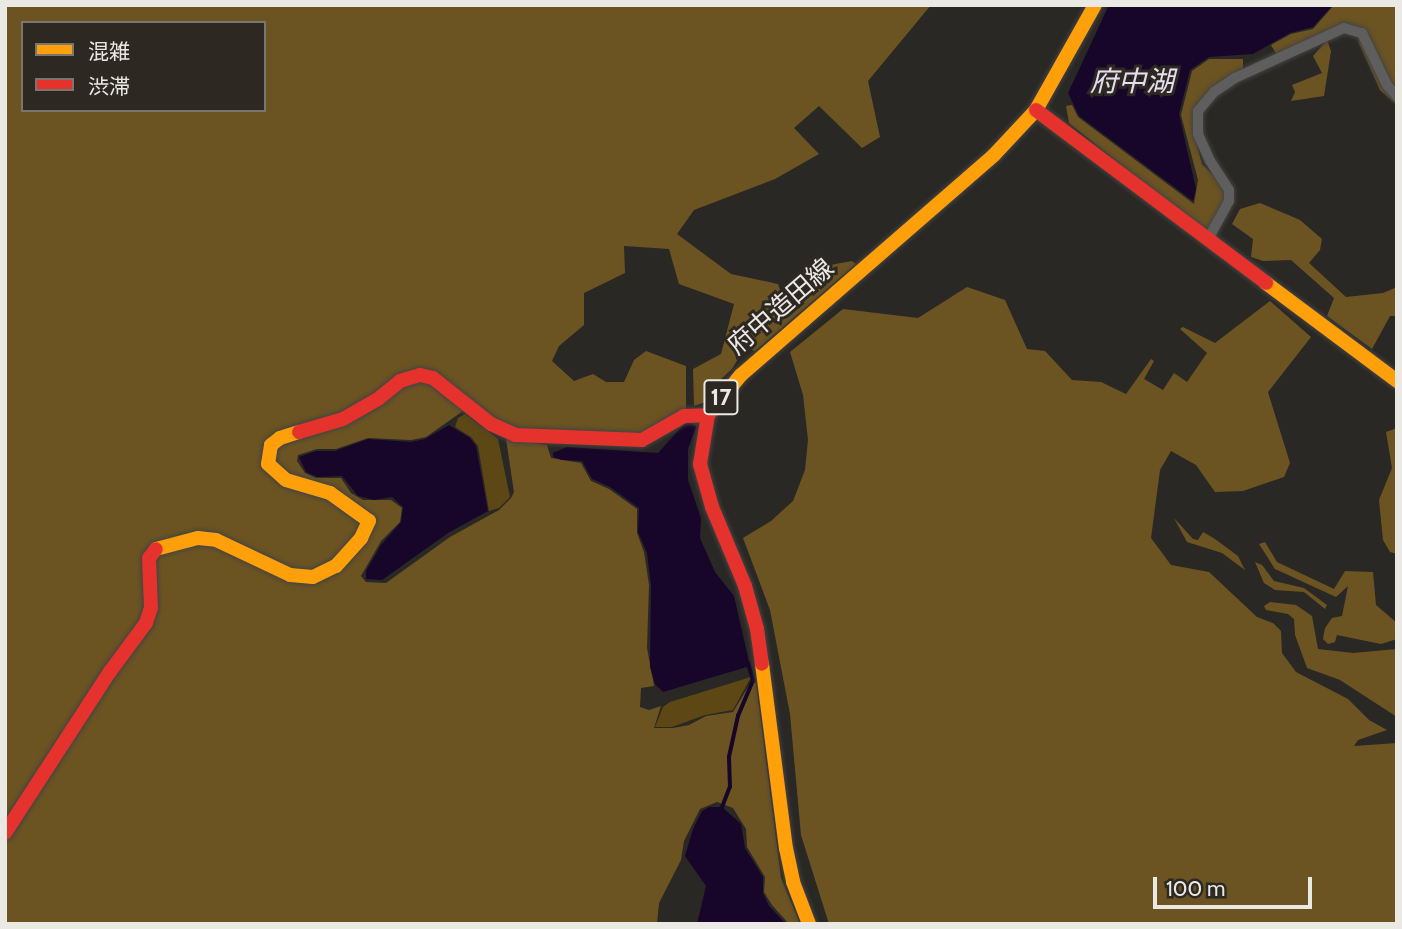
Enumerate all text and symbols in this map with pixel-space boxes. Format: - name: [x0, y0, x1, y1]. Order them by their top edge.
- legend: [21, 21, 266, 112]
- text: 混雑: [88, 39, 130, 64]
- water label: 府中湖: [1090, 64, 1174, 98]
- text: 渋滞: [88, 74, 130, 99]
- street label: 府中造田線: [722, 253, 840, 361]
- road number: 17: [702, 376, 740, 418]
- scale bar: [1157, 862, 1316, 906]
- text: 100 m: [1166, 876, 1225, 901]

